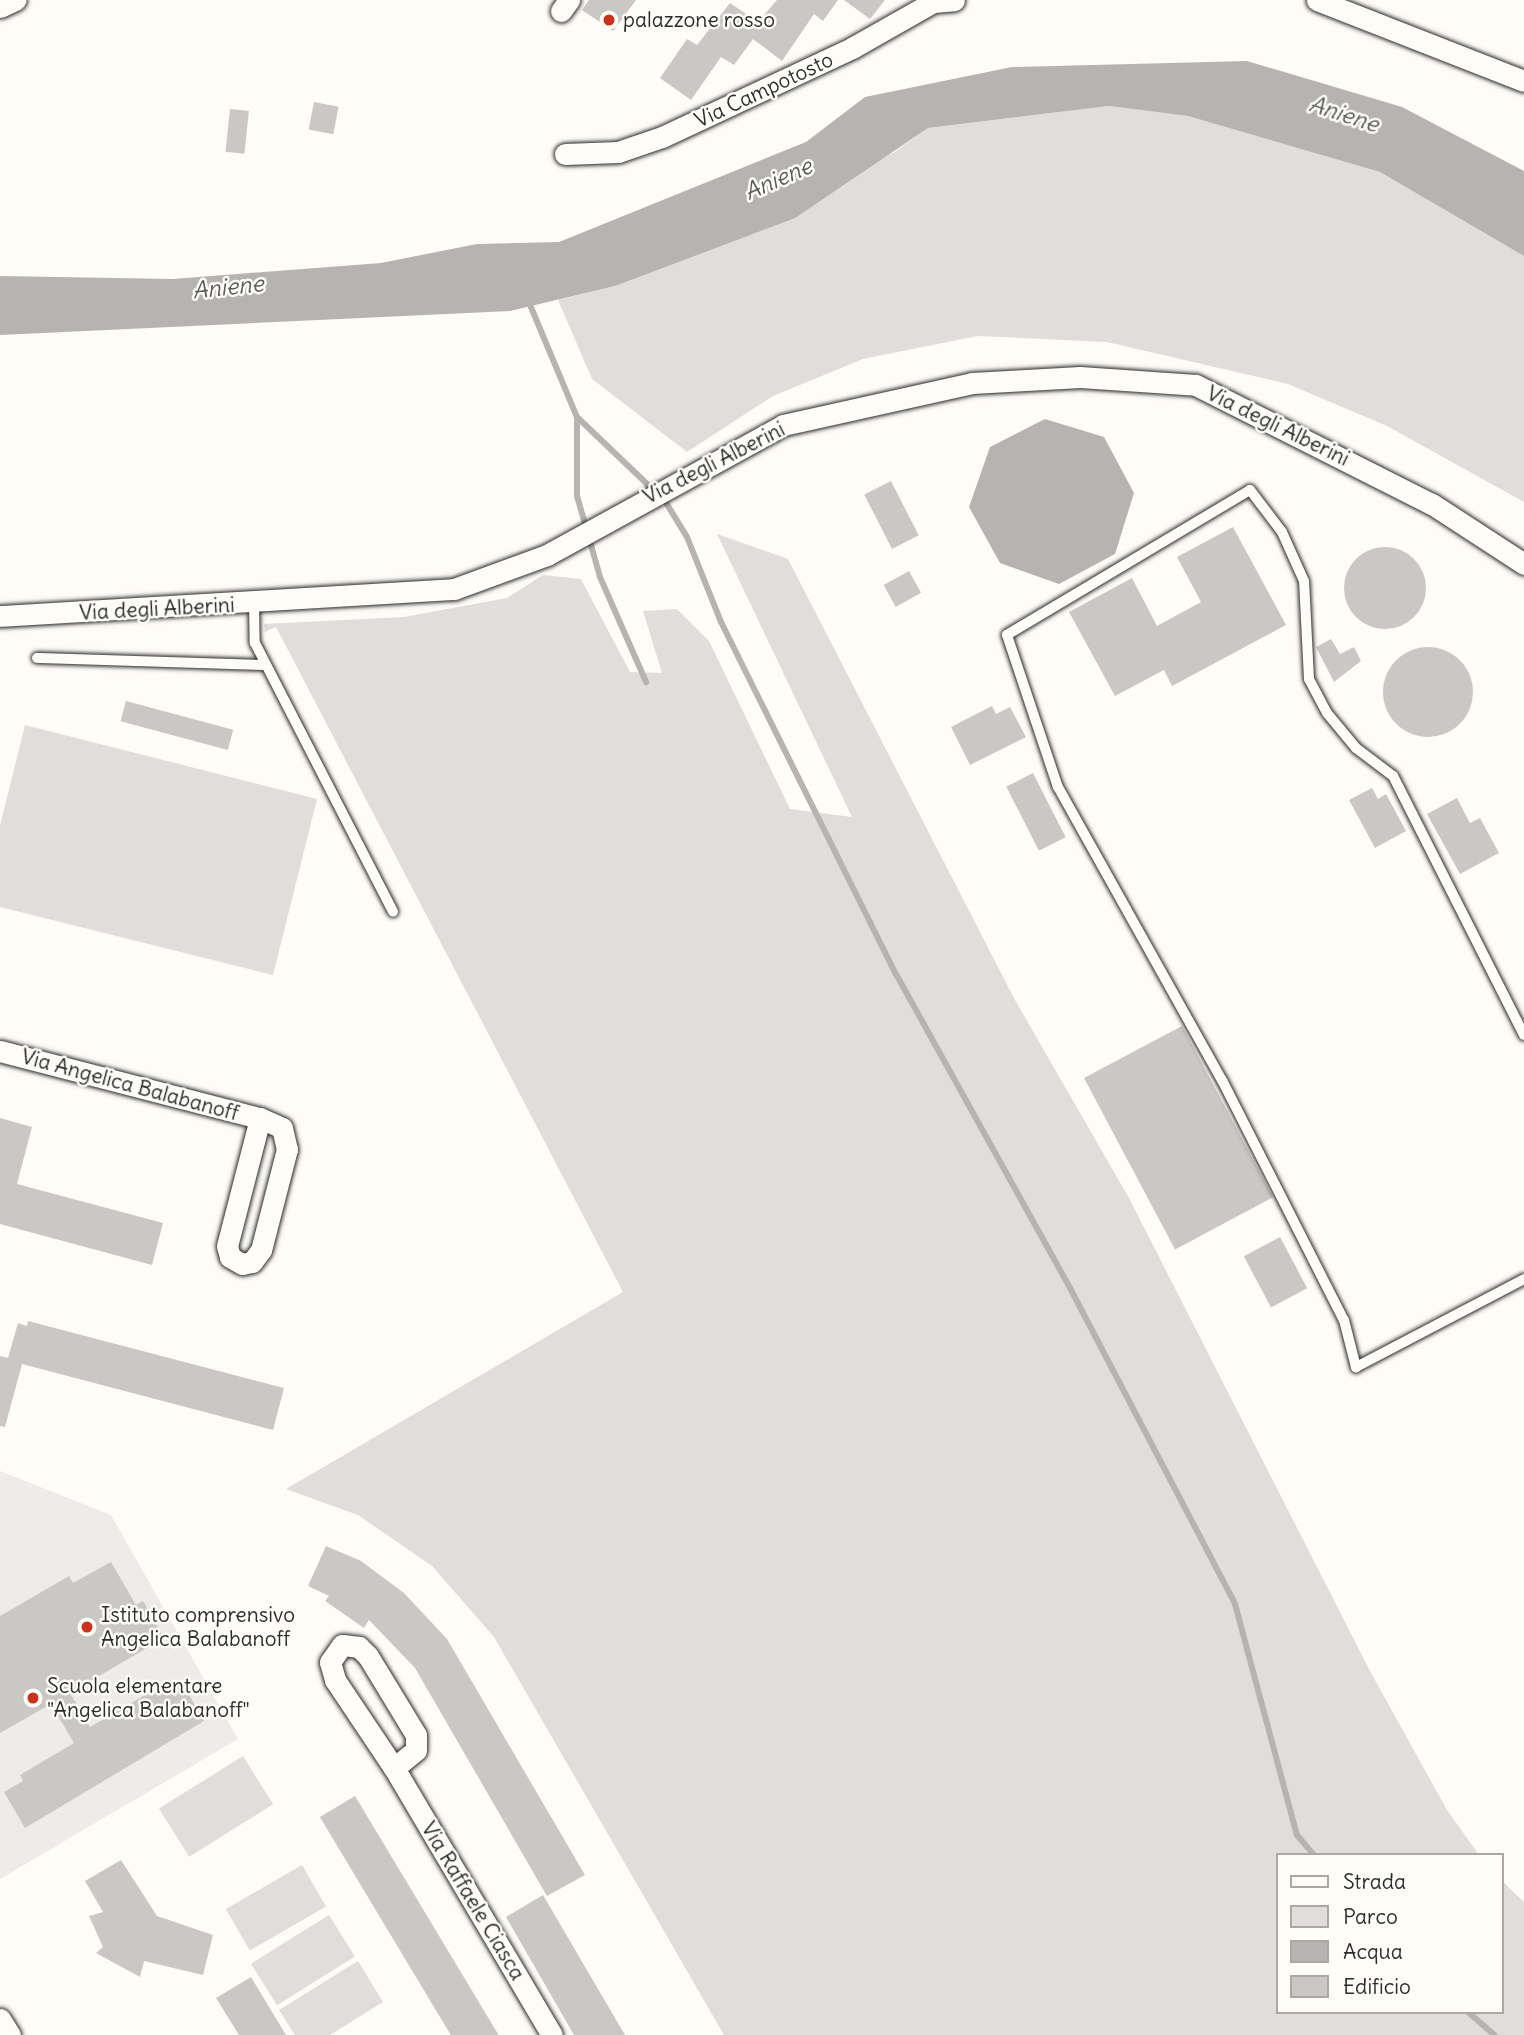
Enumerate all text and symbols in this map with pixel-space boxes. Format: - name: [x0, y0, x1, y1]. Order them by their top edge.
- place label: palazzone rosso: [623, 7, 775, 33]
- marker: palazzone rosso: [601, 12, 617, 28]
- street label: Via Campotosto: [691, 47, 837, 133]
- water label: Aniene: [1306, 90, 1382, 138]
- water label: Aniene: [740, 152, 816, 206]
- water label: Aniene: [191, 270, 265, 304]
- street label: Via degli Alberini: [1202, 381, 1354, 471]
- street label: Via degli Alberini: [639, 416, 789, 510]
- street label: Via degli Alberini: [79, 592, 235, 626]
- street label: Via Angelica Balabanoff: [19, 1044, 241, 1126]
- place label: Istituto comprensivo Angelica Balabanoff: [101, 1602, 295, 1652]
- marker: Istituto comprensivo Angelica Balabanoff: [79, 1619, 95, 1635]
- place label: Scuola elementare "Angelica Balabanoff": [47, 1673, 250, 1723]
- marker: Scuola elementare "Angelica Balabanoff": [25, 1690, 41, 1706]
- street label: Via Raffaele Ciasca: [416, 1817, 530, 1985]
- legend: [1276, 1853, 1503, 2014]
- text: Strada: [1343, 1868, 1406, 1895]
- text: Parco: [1343, 1903, 1398, 1930]
- text: Acqua: [1343, 1938, 1403, 1965]
- text: Edificio: [1343, 1973, 1411, 2000]

